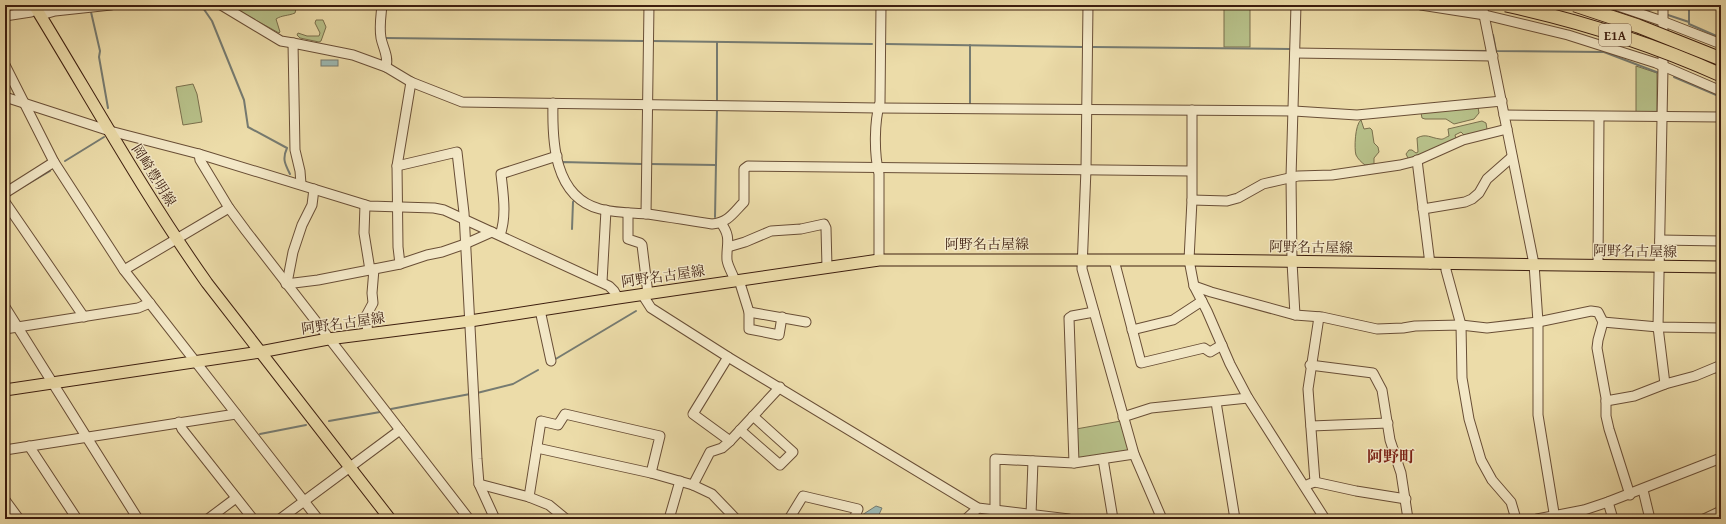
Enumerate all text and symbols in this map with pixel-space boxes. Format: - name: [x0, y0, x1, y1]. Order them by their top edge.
- road number: E1A: [1599, 24, 1631, 46]
- street label: 岡崎豊明線: [127, 140, 181, 210]
- street label: 阿野名古屋線: [945, 234, 1029, 254]
- street label: 阿野名古屋線: [1269, 236, 1353, 258]
- street label: 阿野名古屋線: [1593, 240, 1677, 262]
- street label: 阿野名古屋線: [620, 260, 706, 292]
- street label: 阿野名古屋線: [300, 307, 386, 339]
- district label: 阿野町: [1367, 444, 1415, 468]

